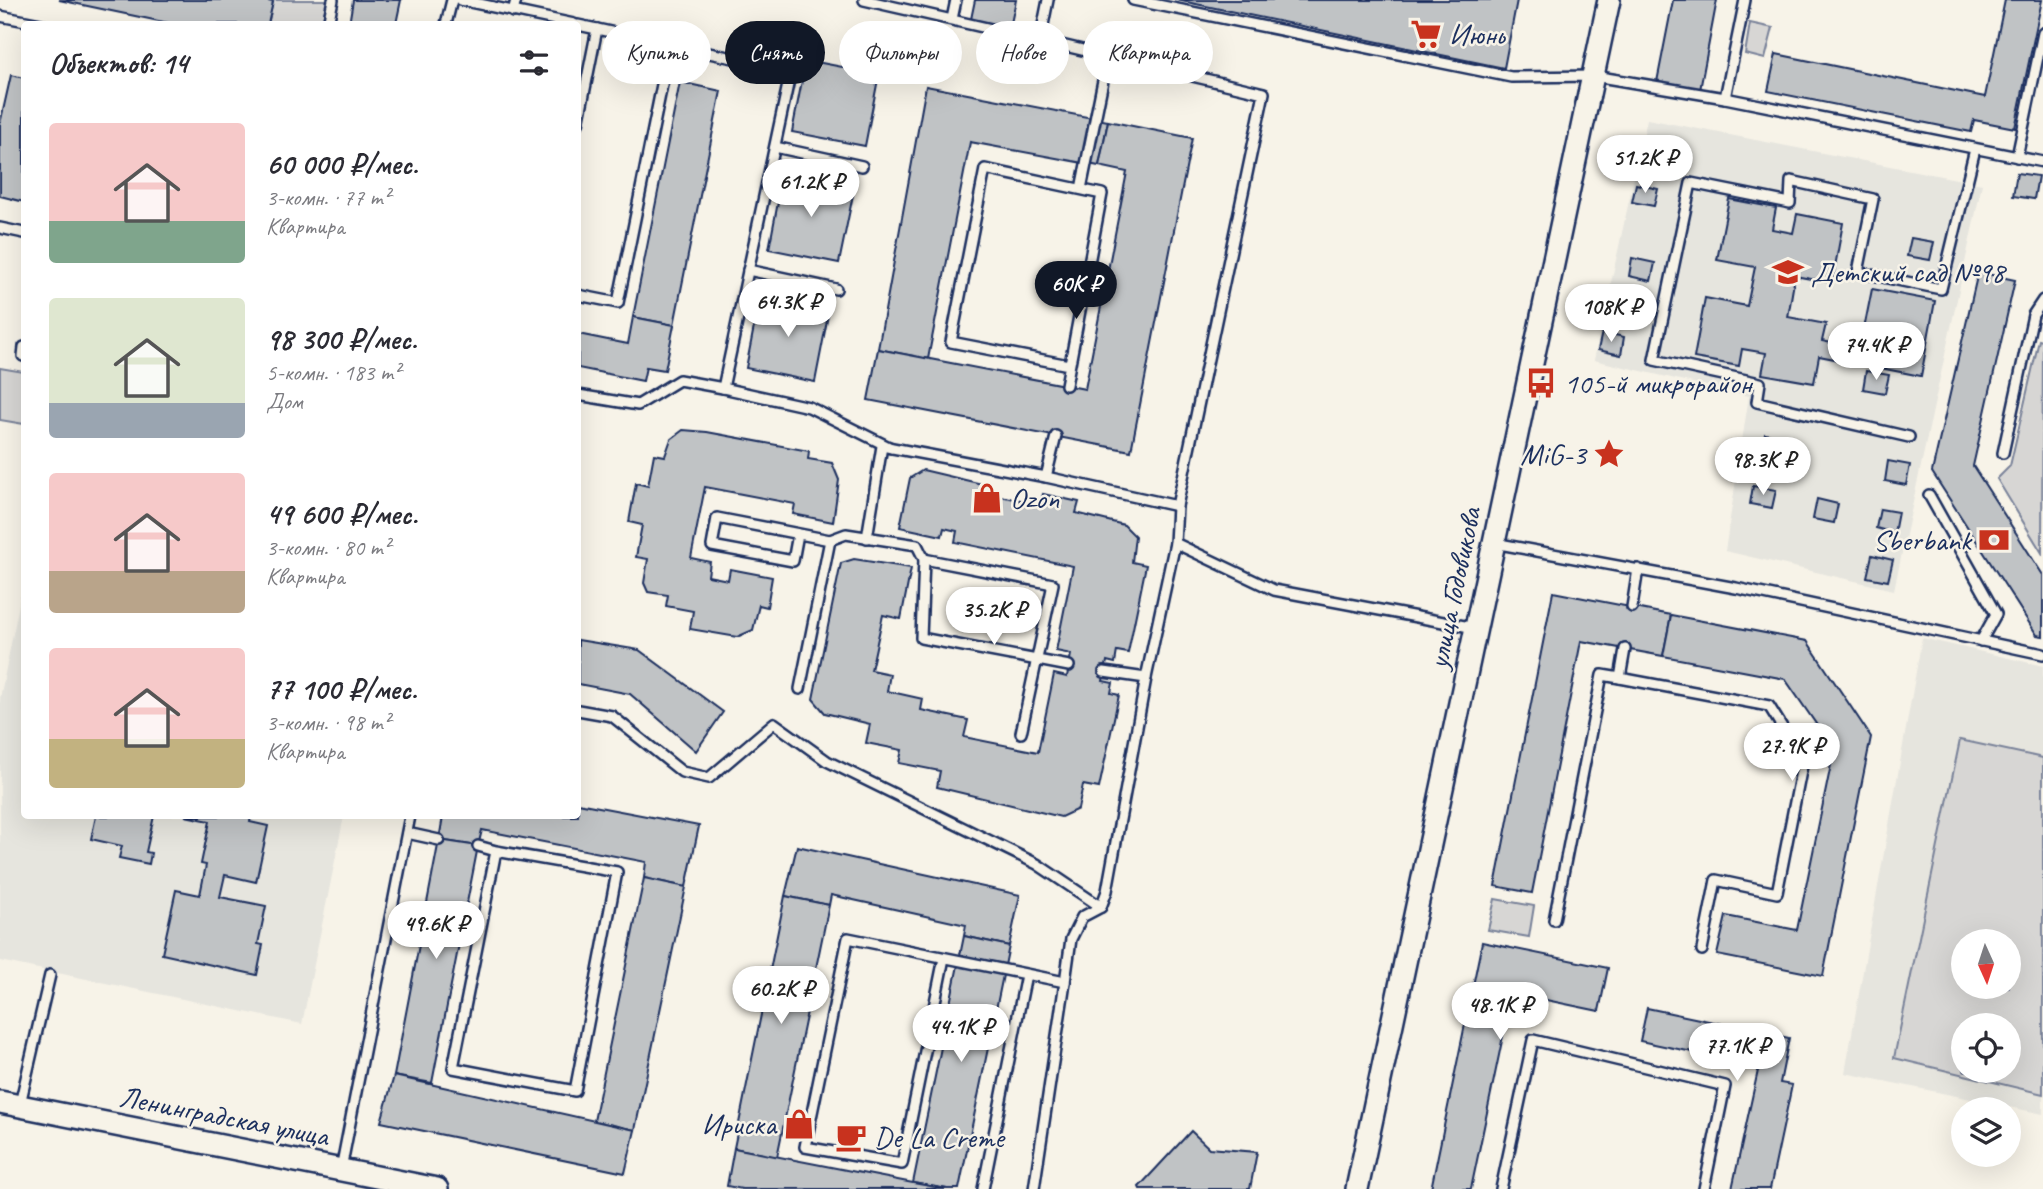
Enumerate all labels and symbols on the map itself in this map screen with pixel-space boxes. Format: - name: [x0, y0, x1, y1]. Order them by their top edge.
- place label: Июнь: [1449, 15, 1506, 53]
- supermarket icon: Июнь: [1409, 17, 1443, 51]
- pin: 51.2K ₽: [1580, 136, 1710, 195]
- pin: 61.2K ₽: [746, 160, 876, 219]
- place label: Детский сад №98: [1811, 253, 2007, 291]
- school or university icon: Детский сад №98: [1771, 255, 1805, 289]
- pin: 60K ₽: [1027, 262, 1125, 321]
- pin: 64.3K ₽: [723, 280, 853, 339]
- pin: 108K ₽: [1554, 284, 1668, 344]
- pin: 74.4K ₽: [1811, 322, 1941, 382]
- place label: 105-й микрорайон: [1564, 364, 1754, 402]
- bus stop icon: 105-й микрорайон: [1524, 366, 1558, 400]
- place label: MiG-3: [1520, 435, 1588, 473]
- place icon: MiG-3: [1592, 437, 1626, 471]
- pin: 98.3K ₽: [1698, 438, 1828, 497]
- place label: Ozon: [1010, 479, 1060, 517]
- shop icon: Ozon: [970, 481, 1004, 515]
- street label: улица Годовикова: [1418, 502, 1490, 674]
- place label: Sberbank: [1873, 521, 1973, 559]
- bank icon: Sberbank: [1977, 523, 2011, 557]
- pin: 35.2K ₽: [929, 588, 1059, 647]
- pin: 27.9K ₽: [1727, 724, 1857, 783]
- pin: 49.6K ₽: [371, 902, 501, 961]
- north arrow: [1951, 929, 2021, 999]
- pin: 60.2K ₽: [716, 967, 846, 1026]
- pin: 48.1K ₽: [1435, 982, 1565, 1042]
- pin: 44.1K ₽: [896, 1004, 1026, 1064]
- pin: 77.1K ₽: [1672, 1024, 1802, 1083]
- street label: Ленинградская улица: [116, 1077, 334, 1155]
- place label: Ириска: [701, 1105, 778, 1143]
- shop icon: Ириска: [782, 1107, 816, 1141]
- place label: De La Creme: [874, 1118, 1006, 1156]
- cafe icon: De La Creme: [834, 1120, 868, 1154]

